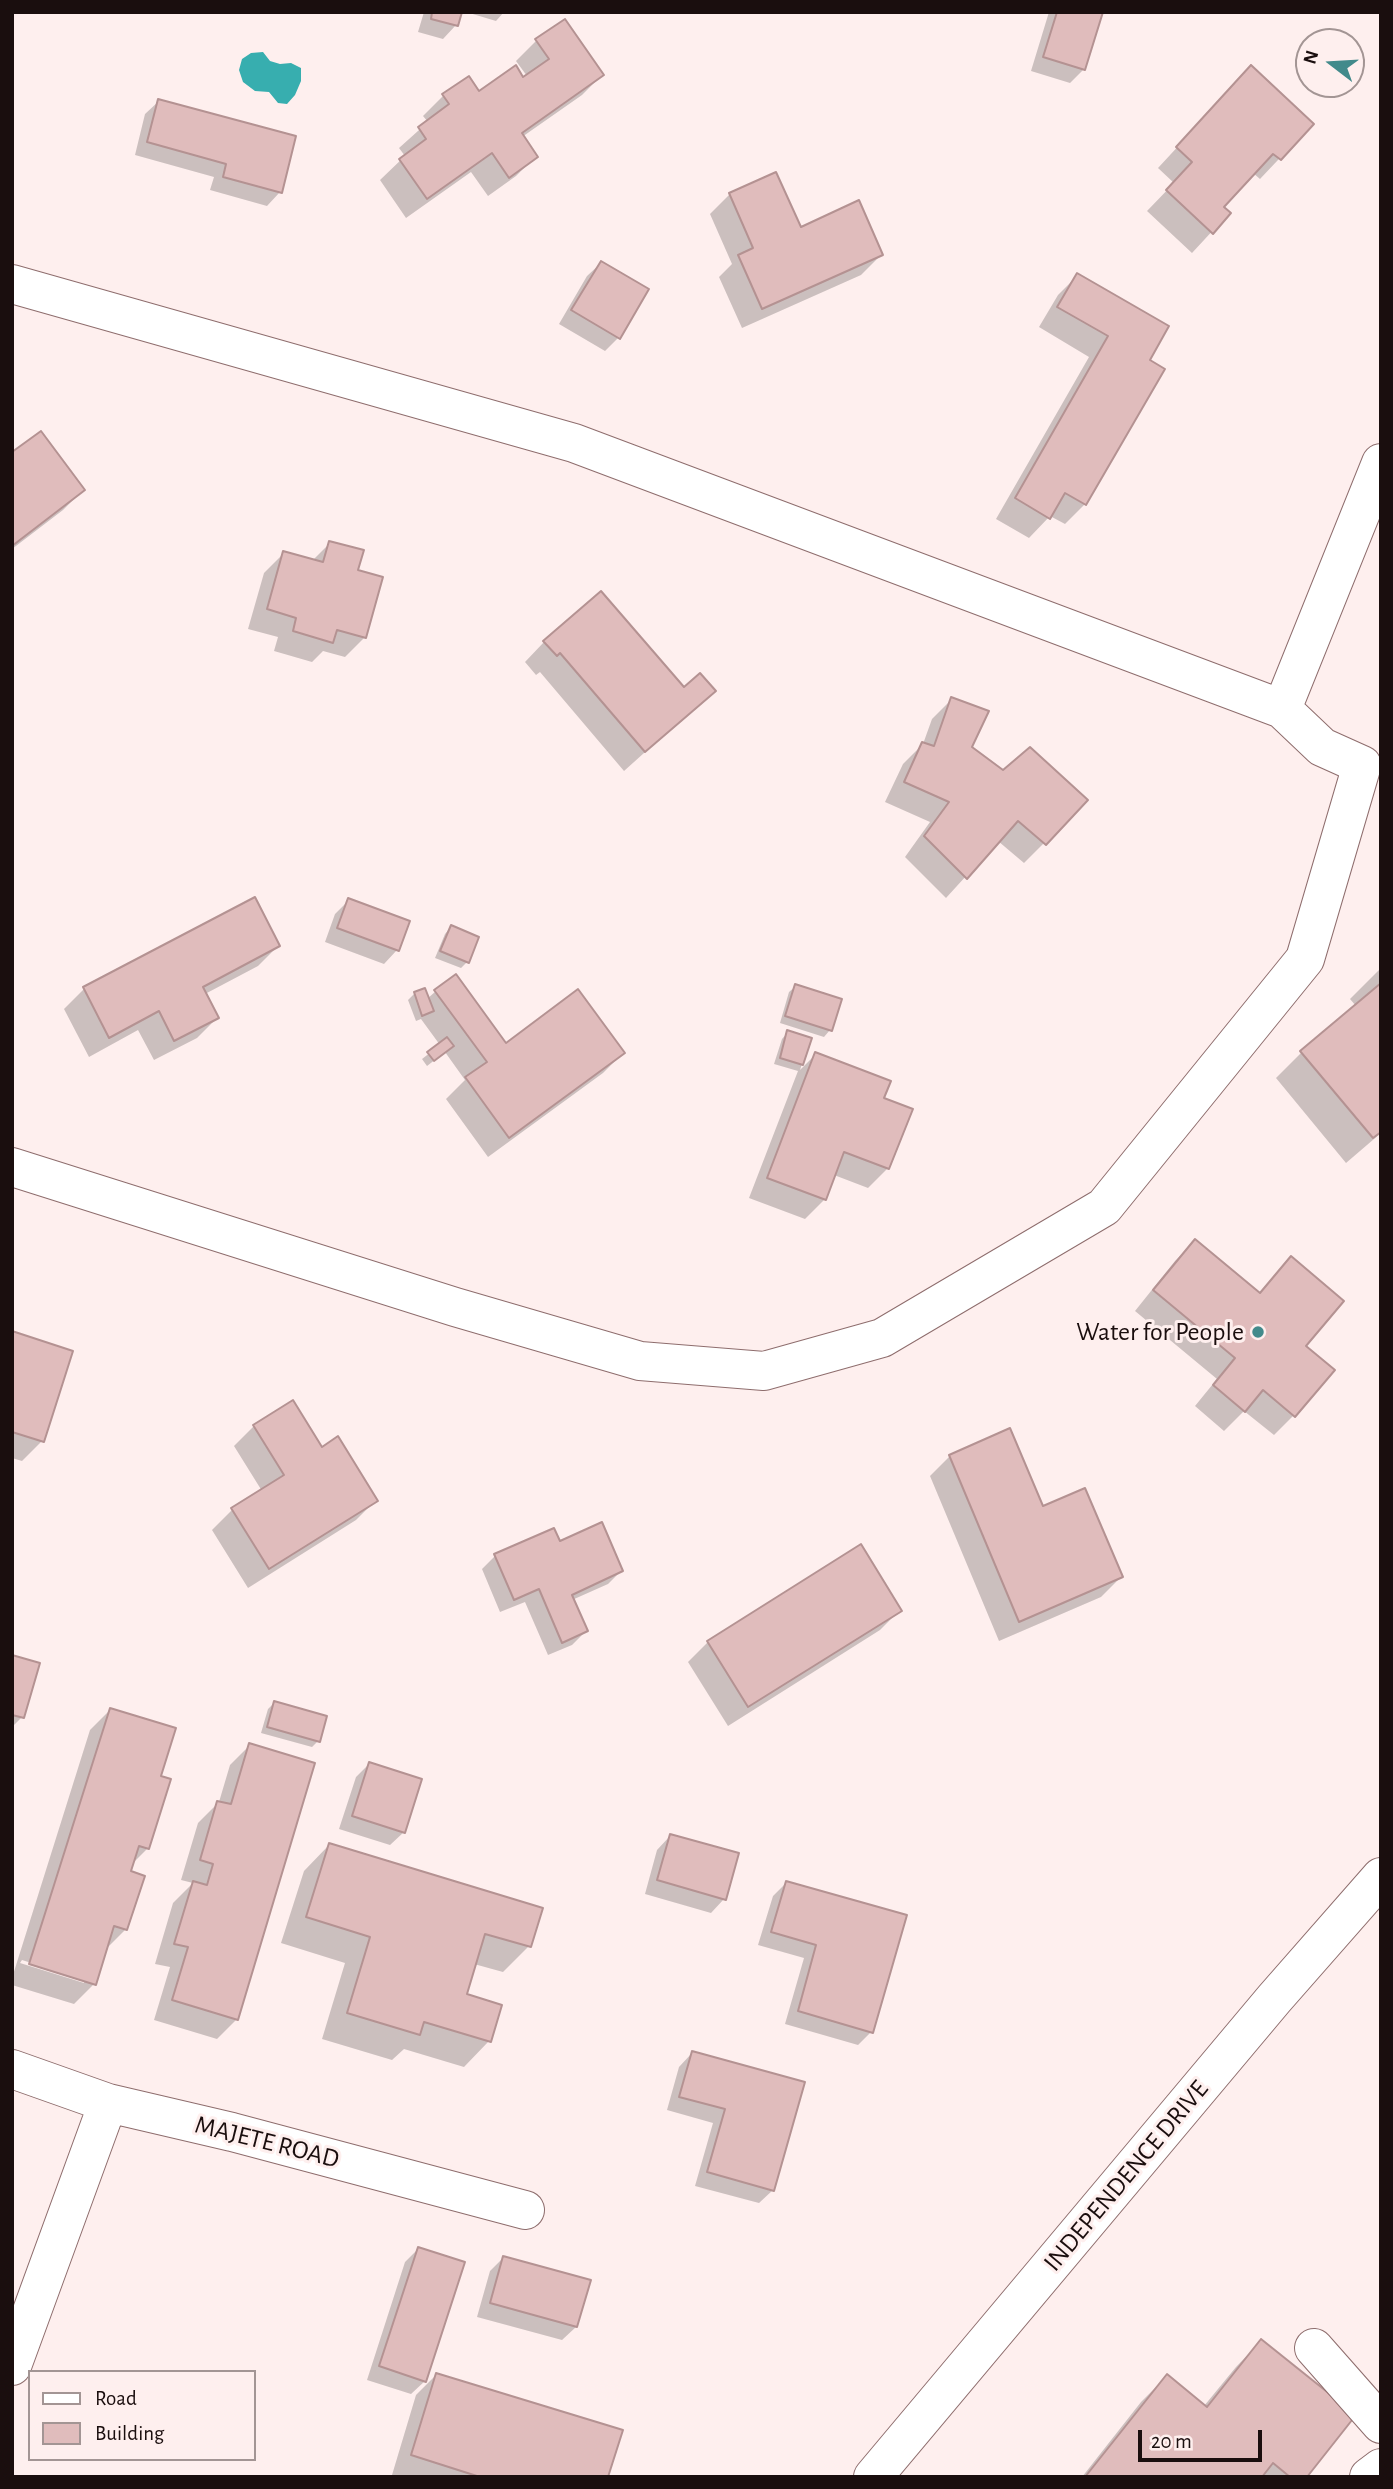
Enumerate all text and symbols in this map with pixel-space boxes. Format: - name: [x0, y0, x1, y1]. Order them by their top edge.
- north arrow: [1295, 28, 1365, 98]
- text: N: [1300, 48, 1322, 66]
- place label: Water for People: [1076, 1316, 1244, 1348]
- marker: Water for People: [1250, 1324, 1266, 1340]
- street label: INDEPENDENCE DRIVE: [1037, 2074, 1215, 2278]
- street label: MAJETE ROAD: [192, 2109, 342, 2175]
- legend: [28, 2370, 256, 2461]
- text: Road: [95, 2388, 137, 2409]
- scale bar: [1141, 2416, 1265, 2460]
- text: Building: [95, 2423, 164, 2444]
- text: 20 m: [1151, 2431, 1192, 2452]

